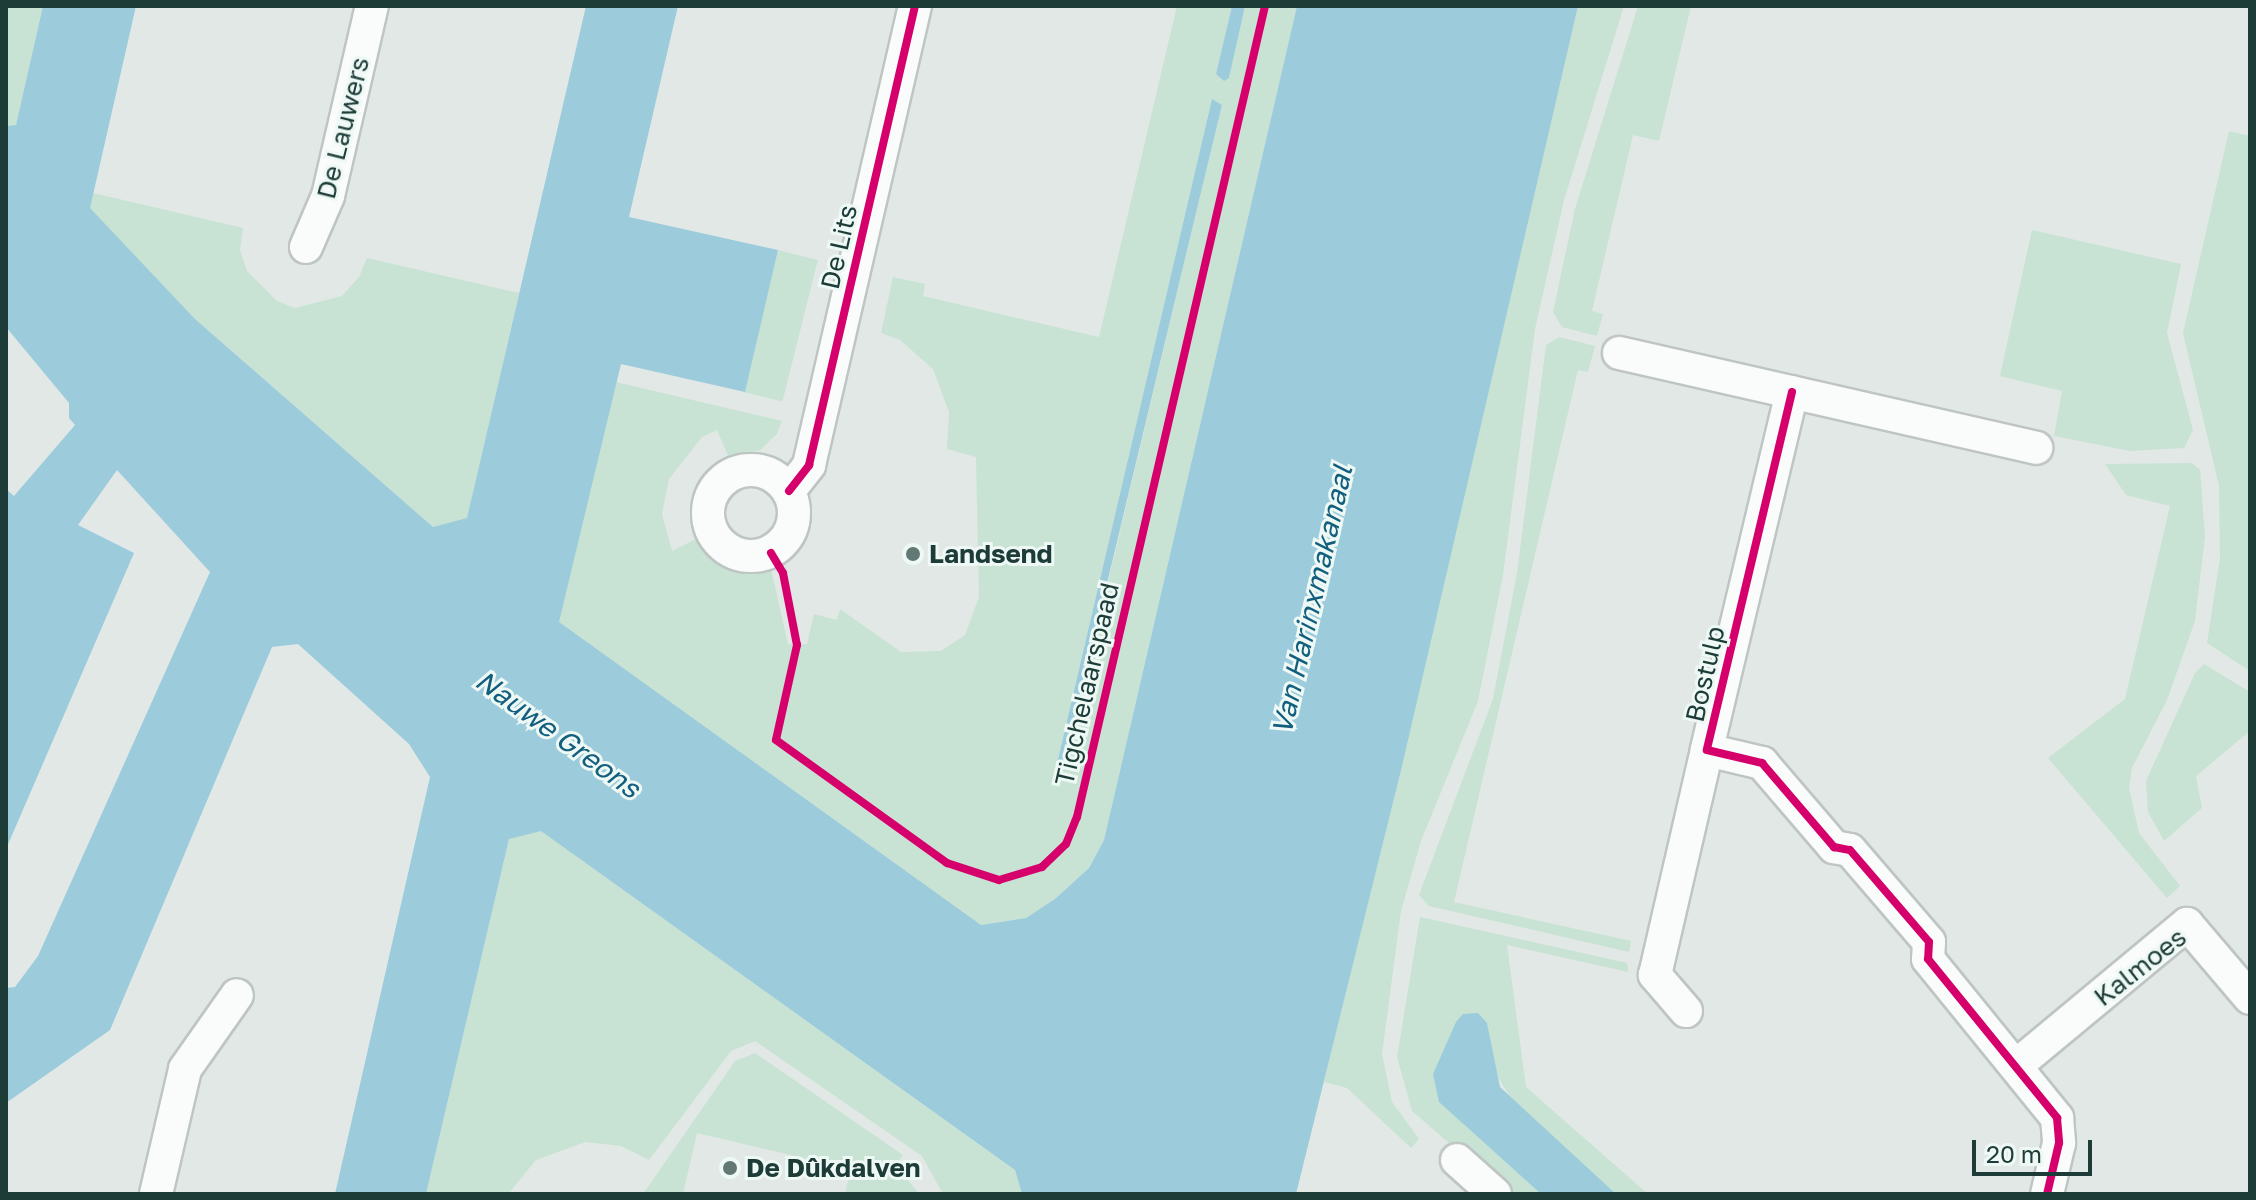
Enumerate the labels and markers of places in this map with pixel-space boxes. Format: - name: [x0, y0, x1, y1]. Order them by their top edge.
- place label: Landsend: [929, 538, 1052, 570]
- marker: Landsend: [904, 545, 922, 563]
- place label: De Dûkdalven: [746, 1152, 920, 1184]
- marker: De Dûkdalven: [721, 1159, 739, 1177]

